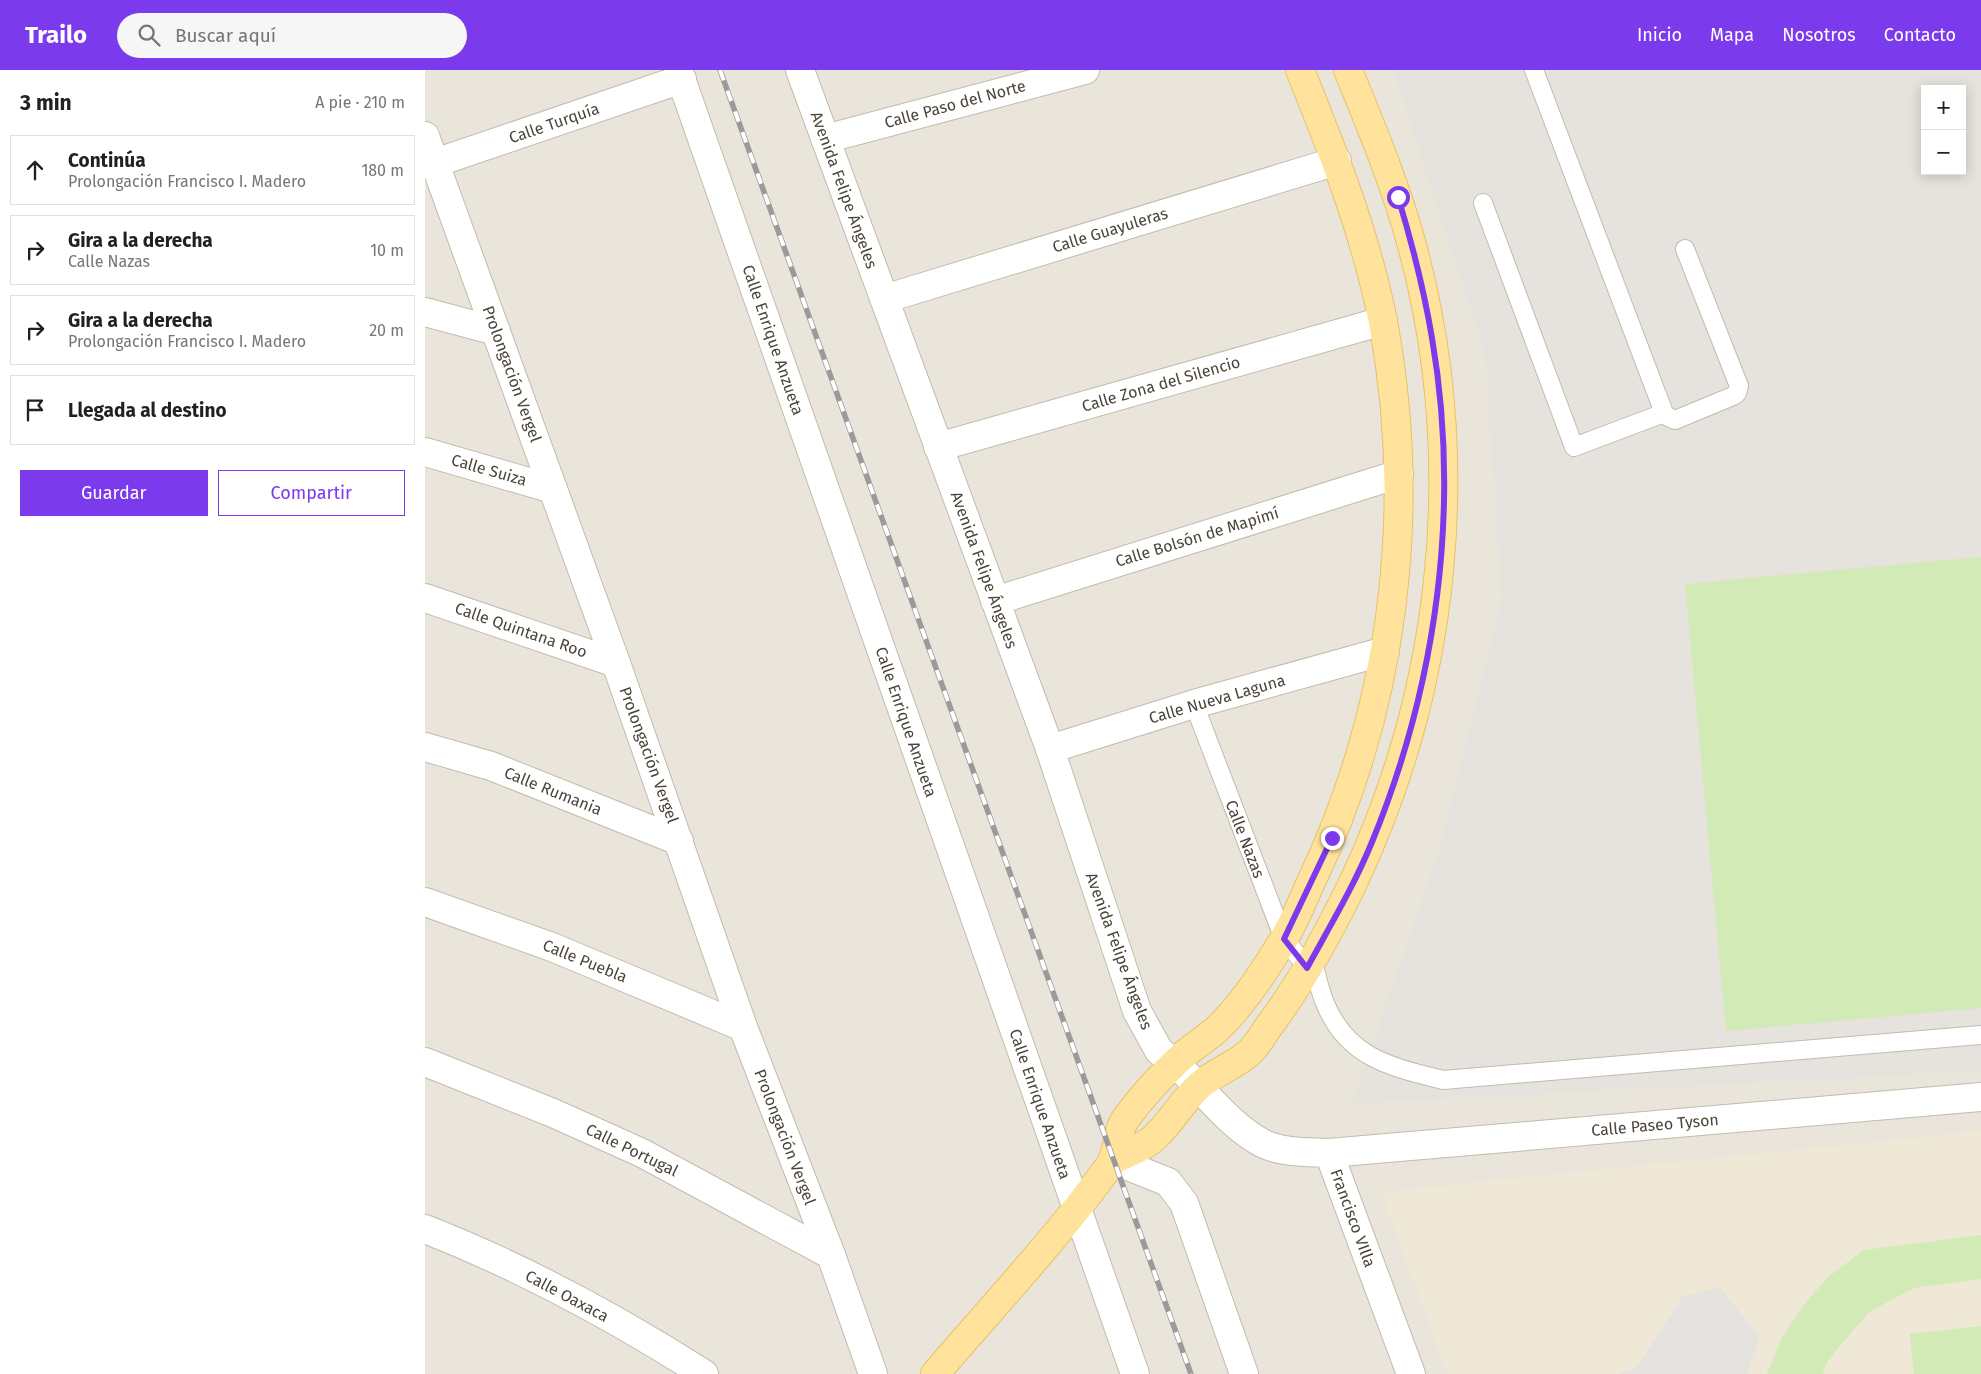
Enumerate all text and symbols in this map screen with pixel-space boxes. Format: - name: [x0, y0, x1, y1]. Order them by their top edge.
- search box: [117, 13, 467, 58]
- text: Trailo: [25, 21, 87, 49]
- icon: search: [135, 21, 163, 49]
- text: Buscar aquí: [175, 24, 276, 47]
- text: Inicio: [1637, 24, 1682, 46]
- text: Mapa: [1710, 24, 1754, 46]
- text: Nosotros: [1782, 24, 1856, 46]
- text: Contacto: [1884, 24, 1956, 46]
- street label: Calle Paso del Norte: [882, 76, 1028, 132]
- map controls: [1921, 85, 1966, 175]
- button: +: [1921, 85, 1966, 130]
- text: 3 min: [20, 90, 72, 116]
- text: A pie · 210 m: [315, 93, 405, 112]
- street label: Calle Turquía: [506, 99, 602, 147]
- street label: Avenida Felipe Ángeles: [807, 108, 882, 271]
- button: −: [1921, 130, 1966, 175]
- text: Continúa: [68, 149, 146, 172]
- icon: ahead: [21, 156, 49, 184]
- text: 180 m: [361, 161, 404, 180]
- text: Prolongación Francisco I. Madero: [68, 172, 306, 191]
- route start: [1387, 186, 1410, 209]
- street label: Calle Guayuleras: [1050, 203, 1170, 257]
- text: Gira a la derecha: [68, 229, 213, 252]
- icon: right: [21, 236, 49, 264]
- text: 10 m: [370, 241, 404, 260]
- text: Calle Nazas: [68, 252, 150, 271]
- street label: Calle Enrique Anzueta: [738, 262, 808, 418]
- street label: Prolongación Vergel: [478, 303, 546, 445]
- text: Gira a la derecha: [68, 309, 213, 332]
- icon: right: [21, 316, 49, 344]
- text: 20 m: [369, 321, 404, 340]
- text: Prolongación Francisco I. Madero: [68, 332, 306, 351]
- street label: Calle Zona del Silencio: [1080, 352, 1242, 416]
- icon: arrive: [21, 396, 49, 424]
- text: Llegada al destino: [68, 399, 227, 422]
- street label: Calle Suiza: [449, 450, 529, 490]
- button: Guardar: [20, 470, 208, 516]
- button: Compartir: [218, 470, 405, 516]
- street label: Avenida Felipe Ángeles: [947, 488, 1022, 651]
- street label: Calle Bolsón de Mapimí: [1113, 503, 1281, 571]
- street label: Calle Quintana Roo: [452, 598, 590, 662]
- street label: Calle Enrique Anzueta: [871, 644, 941, 800]
- street label: Calle Nueva Laguna: [1147, 670, 1287, 728]
- street label: Prolongación Vergel: [615, 684, 683, 826]
- street label: Calle Rumania: [501, 763, 605, 819]
- street label: Calle Nazas: [1221, 797, 1269, 881]
- route end: [1321, 827, 1344, 850]
- street label: Avenida Felipe Ángeles: [1082, 869, 1157, 1032]
- street label: Calle Puebla: [540, 935, 630, 987]
- street label: Calle Enrique Anzueta: [1005, 1026, 1075, 1182]
- street label: Prolongación Vergel: [750, 1066, 820, 1208]
- street label: Calle Paseo Tyson: [1590, 1110, 1720, 1140]
- street label: Calle Portugal: [583, 1119, 682, 1181]
- street label: Francisco VIlla: [1326, 1166, 1380, 1270]
- street label: Calle Oaxaca: [522, 1266, 612, 1326]

